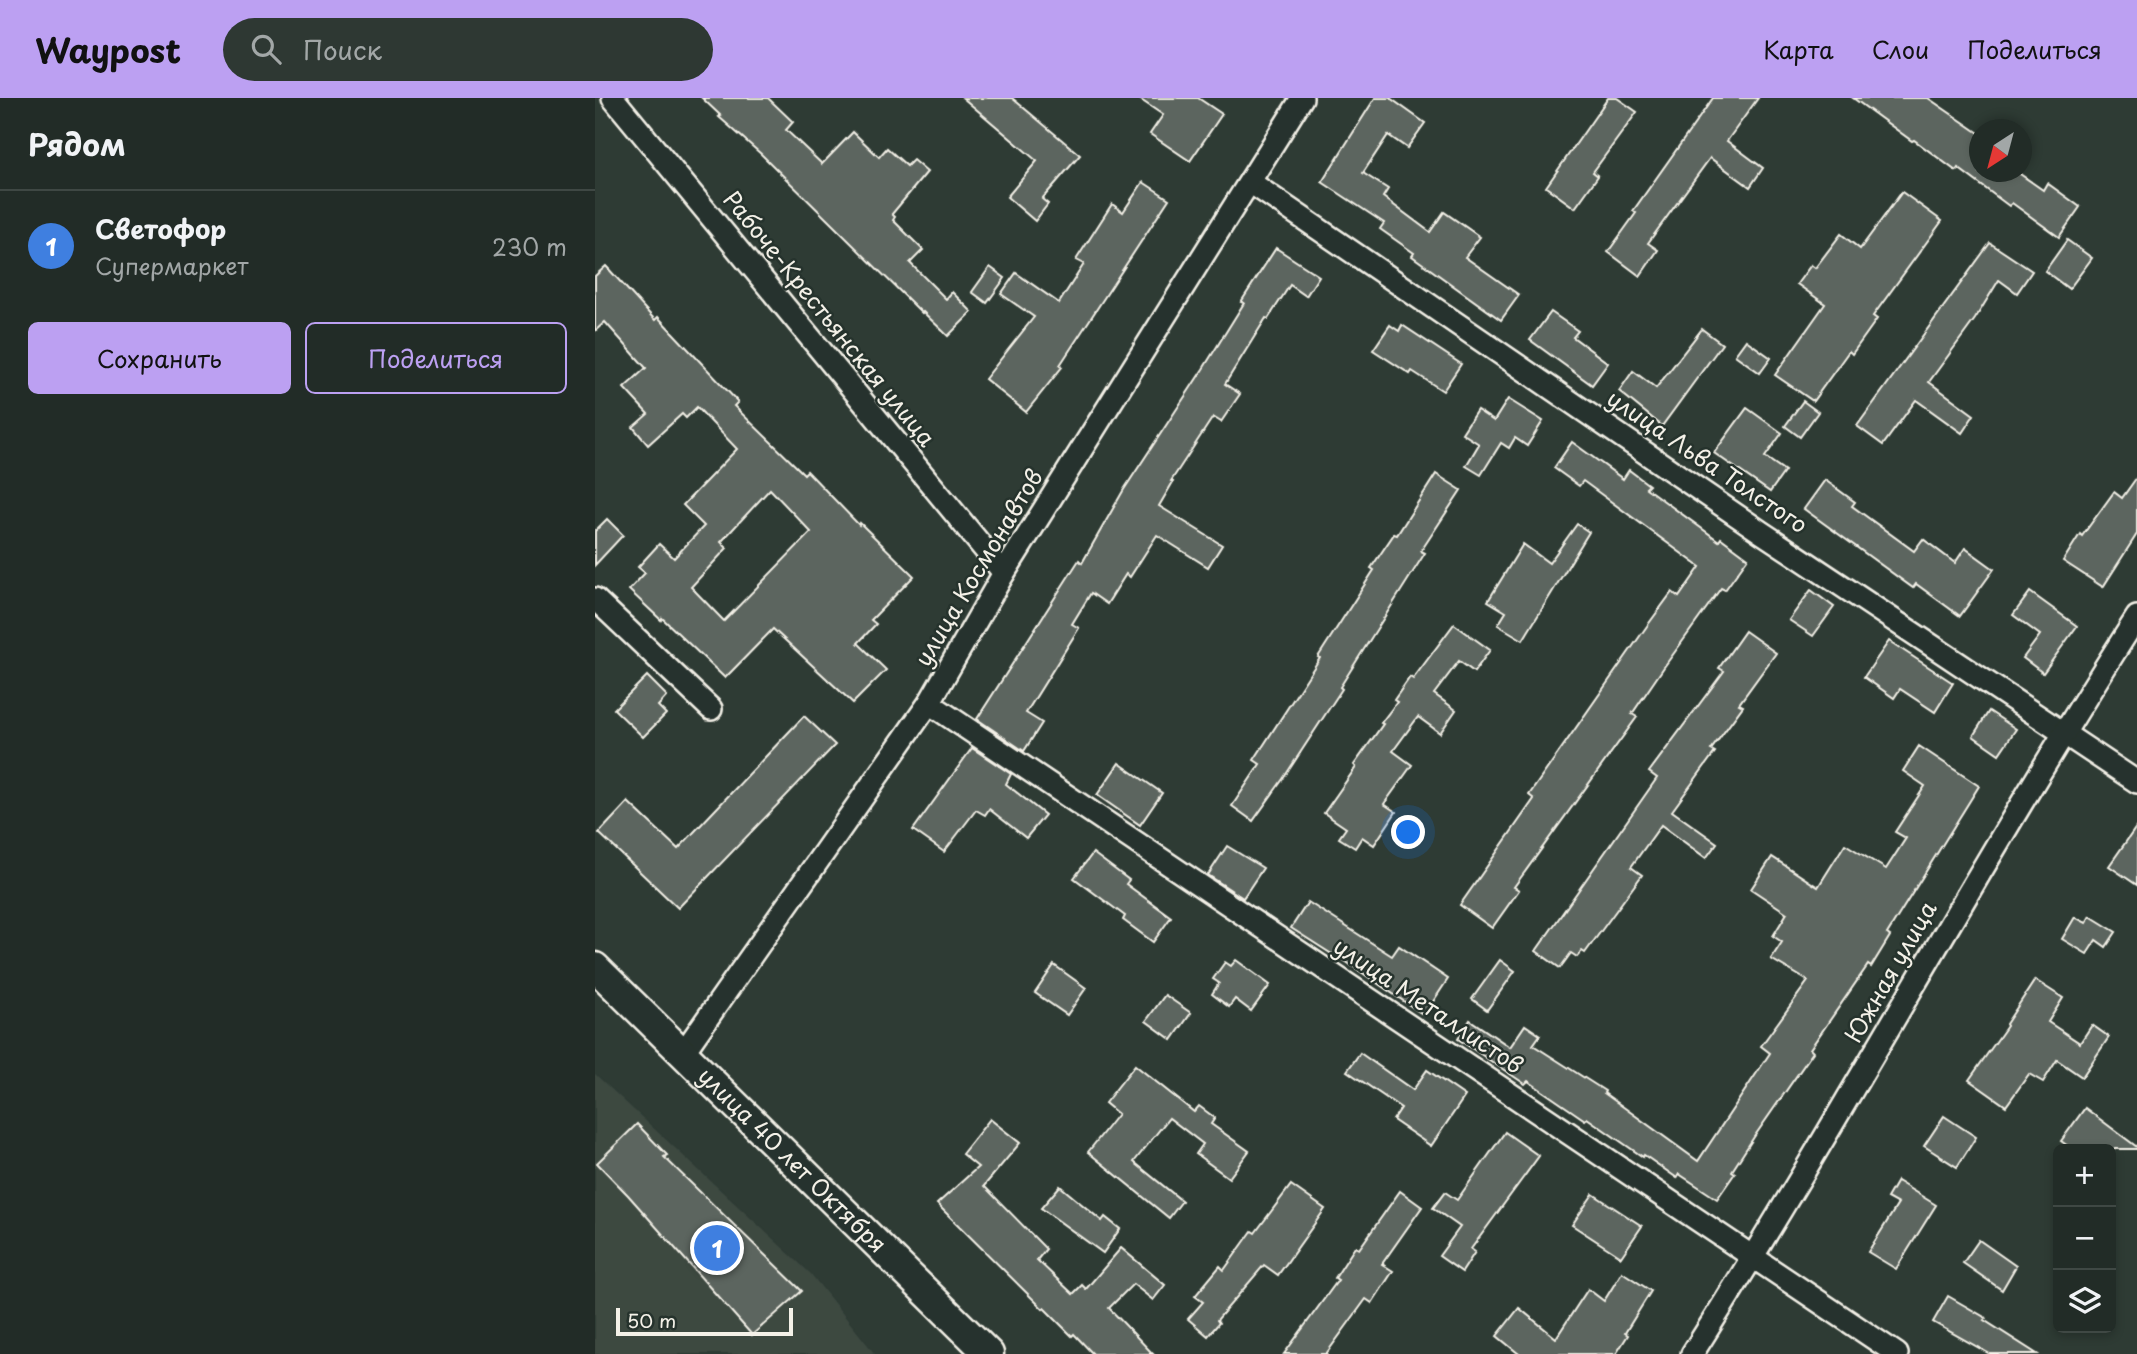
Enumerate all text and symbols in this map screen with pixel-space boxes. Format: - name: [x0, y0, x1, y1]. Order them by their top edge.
- search box: [223, 18, 713, 81]
- text: Waypost: [35, 24, 181, 74]
- icon: search: [247, 30, 285, 68]
- text: Поиск: [303, 30, 382, 69]
- text: Карта: [1763, 31, 1834, 67]
- text: Слои: [1872, 31, 1929, 67]
- text: Поделиться: [1967, 31, 2102, 67]
- north arrow: [1969, 119, 2032, 182]
- text: Рядом: [28, 121, 126, 166]
- street label: Рабоче-Крестьянская улица: [716, 183, 945, 454]
- text: Светофор: [95, 209, 226, 248]
- text: 1: [46, 229, 57, 264]
- text: 230 m: [492, 229, 567, 264]
- text: Супермаркет: [95, 248, 249, 283]
- button: Сохранить: [28, 322, 291, 394]
- button: Поделиться: [305, 322, 567, 394]
- street label: улица Льва Толстого: [1600, 380, 1815, 541]
- street label: улица Космонавтов: [905, 462, 1051, 673]
- your location: [1391, 815, 1425, 849]
- street label: Южная улица: [1835, 894, 1945, 1048]
- street label: улица Металлистов: [1327, 928, 1531, 1082]
- street label: улица 40 лет Октября: [691, 1058, 895, 1260]
- map controls: [2053, 1144, 2116, 1333]
- button: +: [2053, 1144, 2116, 1207]
- button: −: [2053, 1207, 2116, 1270]
- pin: 1: [694, 1222, 740, 1274]
- button: layers: [2053, 1270, 2116, 1333]
- scale bar: [616, 1305, 793, 1337]
- text: 50 m: [627, 1306, 676, 1334]

